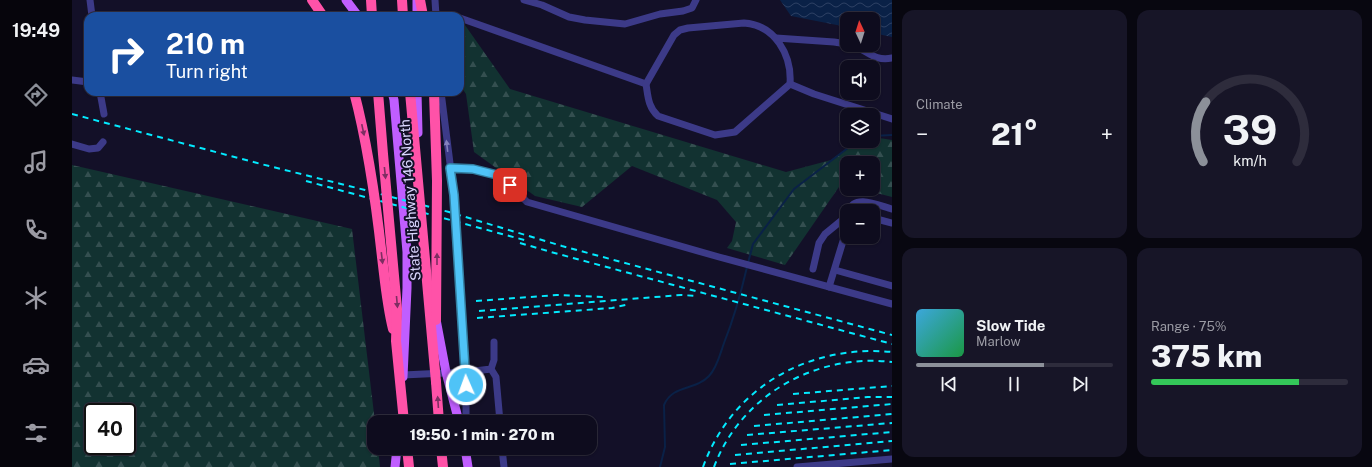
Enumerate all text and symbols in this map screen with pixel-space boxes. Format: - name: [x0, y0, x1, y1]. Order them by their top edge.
- north arrow: [840, 12, 880, 52]
- map controls: [840, 12, 880, 244]
- text: 19:49: [12, 20, 60, 41]
- text: 210 m: [166, 27, 245, 60]
- icon: right: [100, 28, 152, 80]
- button: sound: [840, 60, 880, 100]
- text: Turn right: [166, 61, 248, 82]
- icon: directions: [22, 81, 50, 109]
- text: Climate: [916, 97, 963, 112]
- text: 39: [1222, 105, 1277, 154]
- button: layers: [840, 108, 880, 148]
- text: 21°: [991, 116, 1038, 152]
- street label: State Highway 146 North: [396, 119, 424, 281]
- text: −: [916, 121, 928, 147]
- text: +: [1101, 121, 1113, 147]
- one-way arrow: [360, 124, 366, 136]
- one-way arrow: [444, 140, 451, 152]
- icon: music: [22, 148, 50, 176]
- text: km/h: [1233, 151, 1266, 168]
- button: +: [840, 156, 880, 196]
- one-way arrow: [381, 167, 388, 179]
- pin: [493, 168, 527, 202]
- icon: arrive: [499, 174, 521, 196]
- button: −: [840, 204, 880, 244]
- icon: phone: [22, 216, 50, 244]
- one-way arrow: [379, 252, 386, 265]
- one-way arrow: [434, 252, 440, 265]
- icon: climate: [22, 284, 50, 312]
- one-way arrow: [393, 296, 400, 308]
- text: Slow Tide: [976, 317, 1045, 334]
- text: Range · 75%: [1151, 319, 1227, 334]
- text: Marlow: [976, 334, 1021, 349]
- text: 375 km: [1151, 338, 1262, 374]
- icon: car: [22, 351, 50, 379]
- position arrow: [445, 364, 487, 406]
- icon: previous: [938, 373, 960, 395]
- icon: pause: [1003, 373, 1025, 395]
- icon: next: [1069, 373, 1091, 395]
- one-way arrow: [434, 396, 441, 408]
- speed limit sign: 40: [84, 403, 136, 455]
- icon: filters: [22, 419, 50, 447]
- text: 19:50 · 1 min · 270 m: [409, 426, 555, 443]

